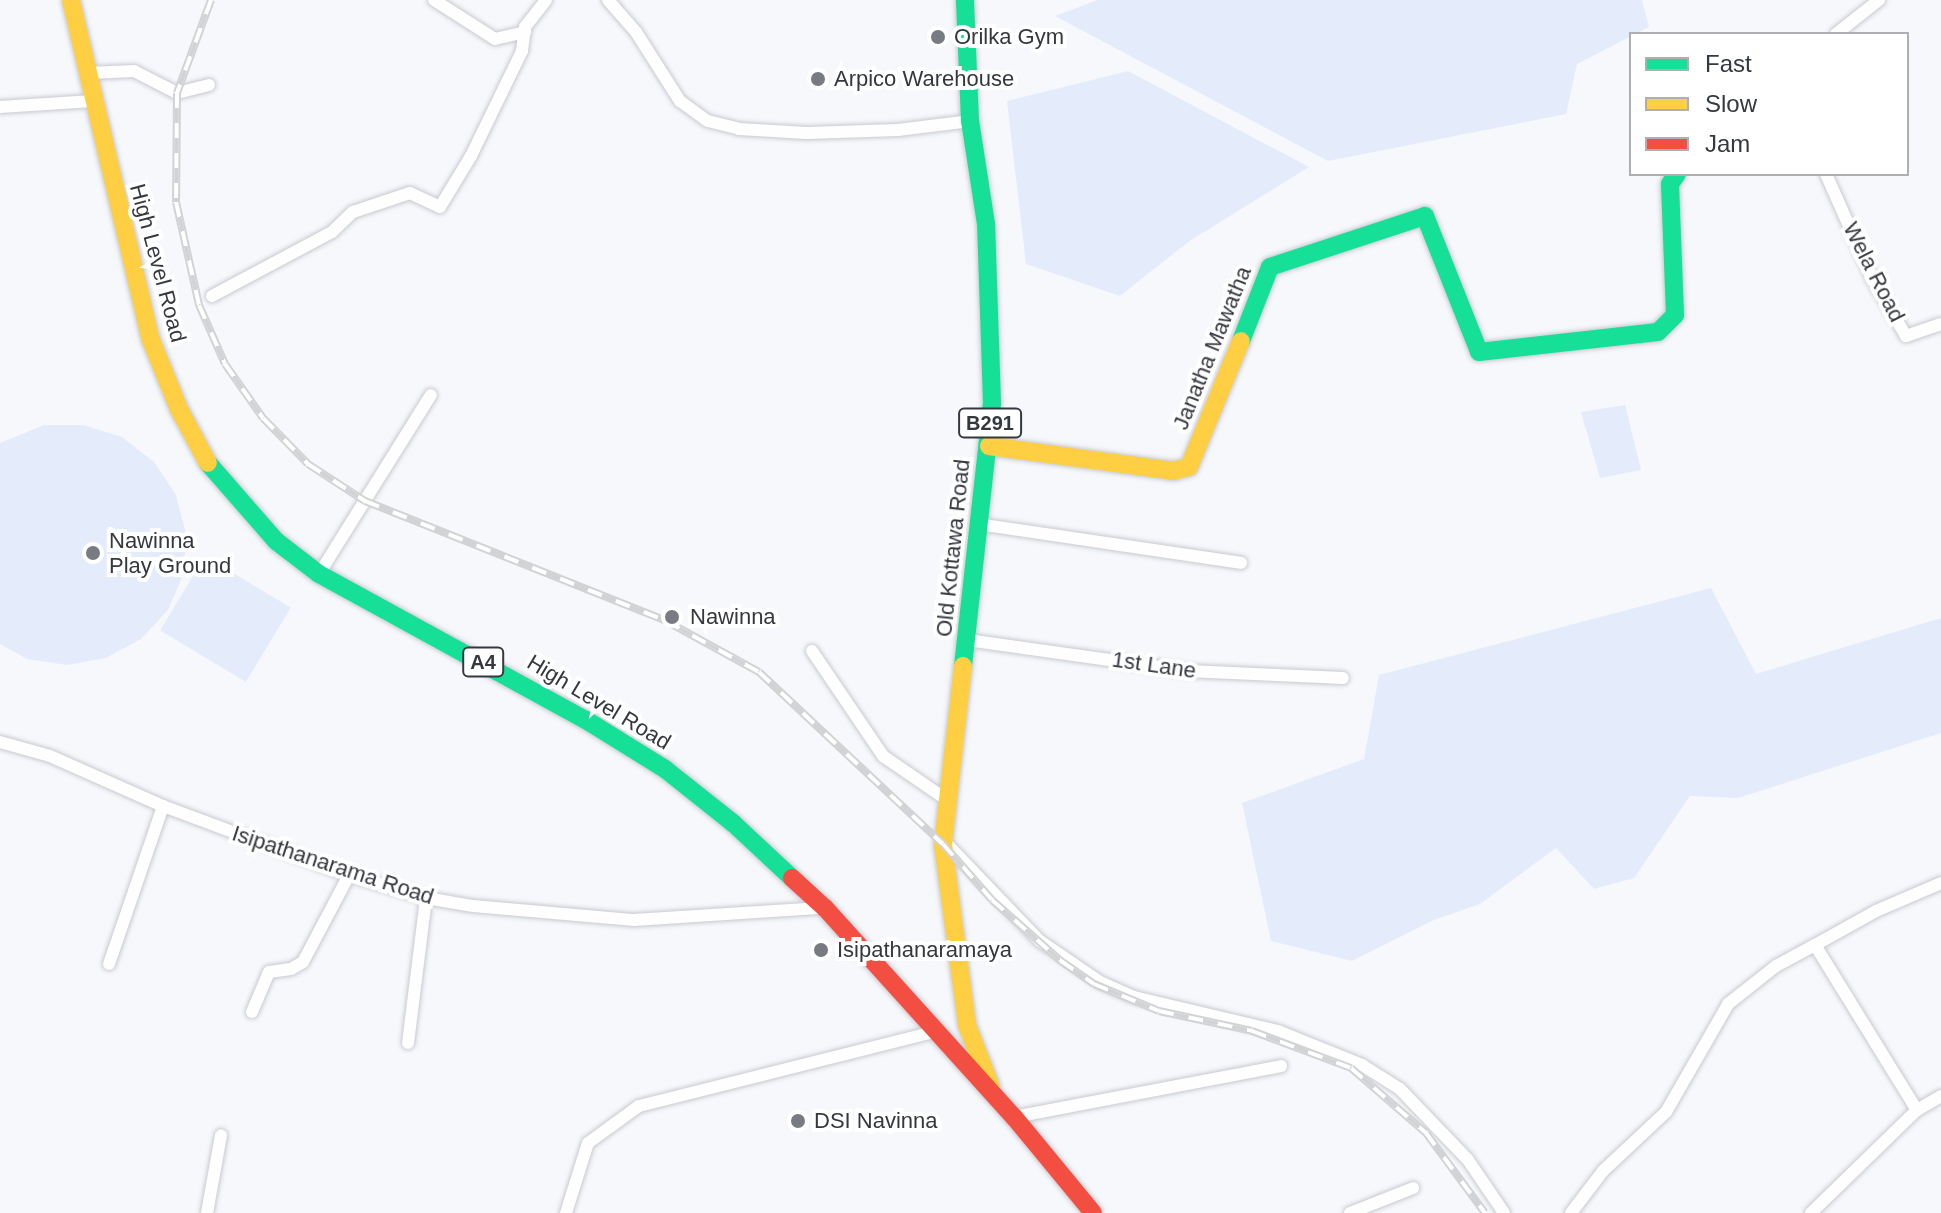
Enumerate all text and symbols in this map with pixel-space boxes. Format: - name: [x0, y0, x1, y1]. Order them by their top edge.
- place label: Orilka Gym: [954, 24, 1064, 50]
- marker: Orilka Gym: [929, 28, 947, 46]
- legend: [1629, 32, 1909, 176]
- text: Fast: [1705, 50, 1752, 77]
- place label: Arpico Warehouse: [834, 66, 1014, 92]
- marker: Arpico Warehouse: [809, 70, 827, 88]
- text: Slow: [1705, 90, 1757, 117]
- text: Jam: [1705, 130, 1750, 157]
- street label: High Level Road: [124, 181, 192, 345]
- street label: Wela Road: [1838, 218, 1910, 326]
- street label: Janatha Mawatha: [1167, 263, 1257, 433]
- road number: B291: [958, 407, 1022, 439]
- street label: Old Kottawa Road: [931, 458, 975, 638]
- place label: Nawinna Play Ground: [109, 527, 231, 578]
- marker: Nawinna Play Ground: [84, 544, 102, 562]
- place label: Nawinna: [690, 604, 776, 630]
- marker: Nawinna: [661, 606, 683, 628]
- road number: A4: [461, 646, 505, 678]
- street label: 1st Lane: [1110, 646, 1198, 684]
- street label: High Level Road: [522, 649, 676, 755]
- street label: Isipathanarama Road: [229, 820, 437, 910]
- place label: Isipathanaramaya: [837, 937, 1012, 963]
- marker: Isipathanaramaya: [812, 941, 830, 959]
- place label: DSI Navinna: [814, 1108, 938, 1134]
- marker: DSI Navinna: [789, 1112, 807, 1130]

